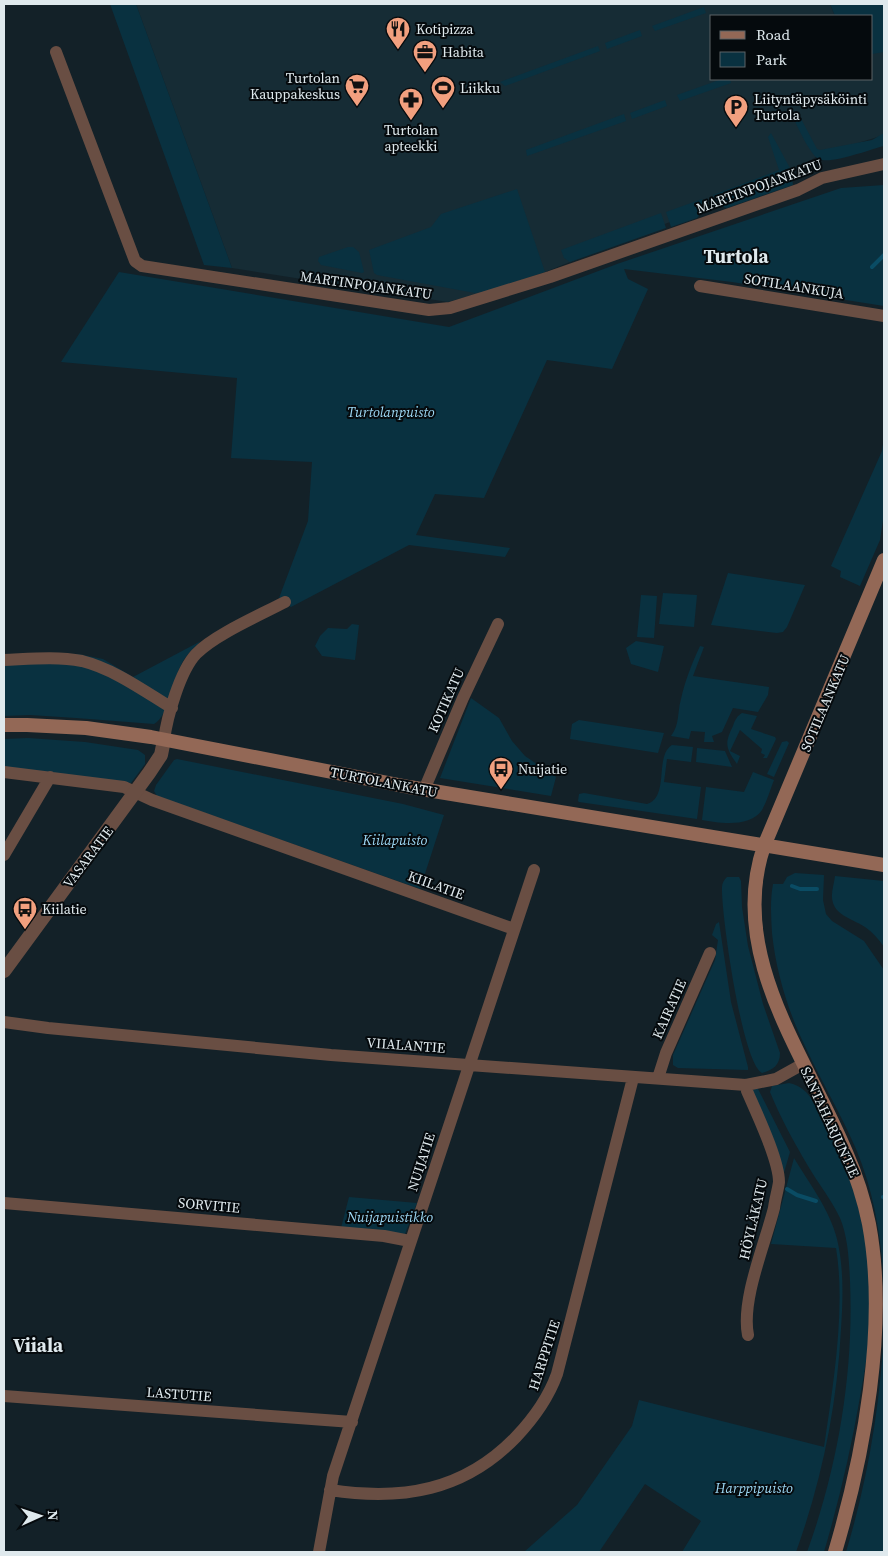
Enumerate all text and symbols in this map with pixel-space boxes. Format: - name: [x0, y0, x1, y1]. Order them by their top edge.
- legend: [710, 15, 873, 80]
- restaurant icon: Kotipizza: [385, 16, 411, 50]
- place label: Kotipizza: [416, 19, 474, 39]
- text: Road: [756, 24, 790, 45]
- office icon: Habita: [412, 39, 438, 73]
- place label: Habita: [442, 42, 485, 62]
- text: Park: [756, 49, 788, 70]
- place label: Turtolan Kauppakeskus: [250, 68, 341, 104]
- supermarket icon: Turtolan Kauppakeskus: [344, 73, 370, 107]
- sports icon: Liikku: [430, 75, 456, 109]
- place label: Liikku: [460, 78, 500, 98]
- pharmacy icon: Turtolan apteekki: [398, 87, 424, 121]
- place label: Liityntäpysäköinti Turtola: [754, 89, 867, 125]
- parking icon: Liityntäpysäköinti Turtola: [723, 94, 749, 128]
- place label: Turtolan apteekki: [384, 120, 439, 156]
- street label: MARTINPOJANKATU: [693, 154, 825, 218]
- district label: Turtola: [703, 243, 769, 269]
- street label: MARTINPOJANKATU: [299, 266, 433, 304]
- street label: SOTILAANKUJA: [743, 268, 846, 304]
- park label: Turtolanpuisto: [347, 402, 435, 422]
- street label: SOTILAANKATU: [795, 651, 855, 755]
- street label: KOTIKATU: [423, 665, 469, 735]
- bus stop icon: Nuijatie: [488, 756, 514, 790]
- place label: Nuijatie: [518, 759, 567, 779]
- street label: TURTOLANKATU: [329, 762, 439, 802]
- street label: VASARATIE: [58, 822, 118, 892]
- park label: Kiilapuisto: [362, 830, 428, 850]
- street label: KIILATIE: [405, 866, 467, 904]
- bus stop icon: Kiilatie: [12, 896, 38, 930]
- place label: Kiilatie: [42, 899, 87, 919]
- street label: KAIRATIE: [647, 976, 691, 1042]
- street label: VIIALANTIE: [366, 1032, 446, 1058]
- street label: SANTAHARJUNTIE: [796, 1063, 864, 1181]
- street label: NUIJATIE: [402, 1130, 440, 1194]
- street label: HÖYLÄKATU: [734, 1176, 772, 1262]
- street label: SORVITIE: [177, 1192, 241, 1218]
- park label: Nuijapuistikko: [346, 1207, 433, 1227]
- street label: HARPPITIE: [523, 1317, 565, 1393]
- district label: Viiala: [13, 1332, 64, 1358]
- street label: LASTUTIE: [146, 1382, 212, 1406]
- park label: Harppipuisto: [714, 1478, 793, 1498]
- north arrow: [15, 1491, 65, 1541]
- text: N: [43, 1510, 63, 1521]

